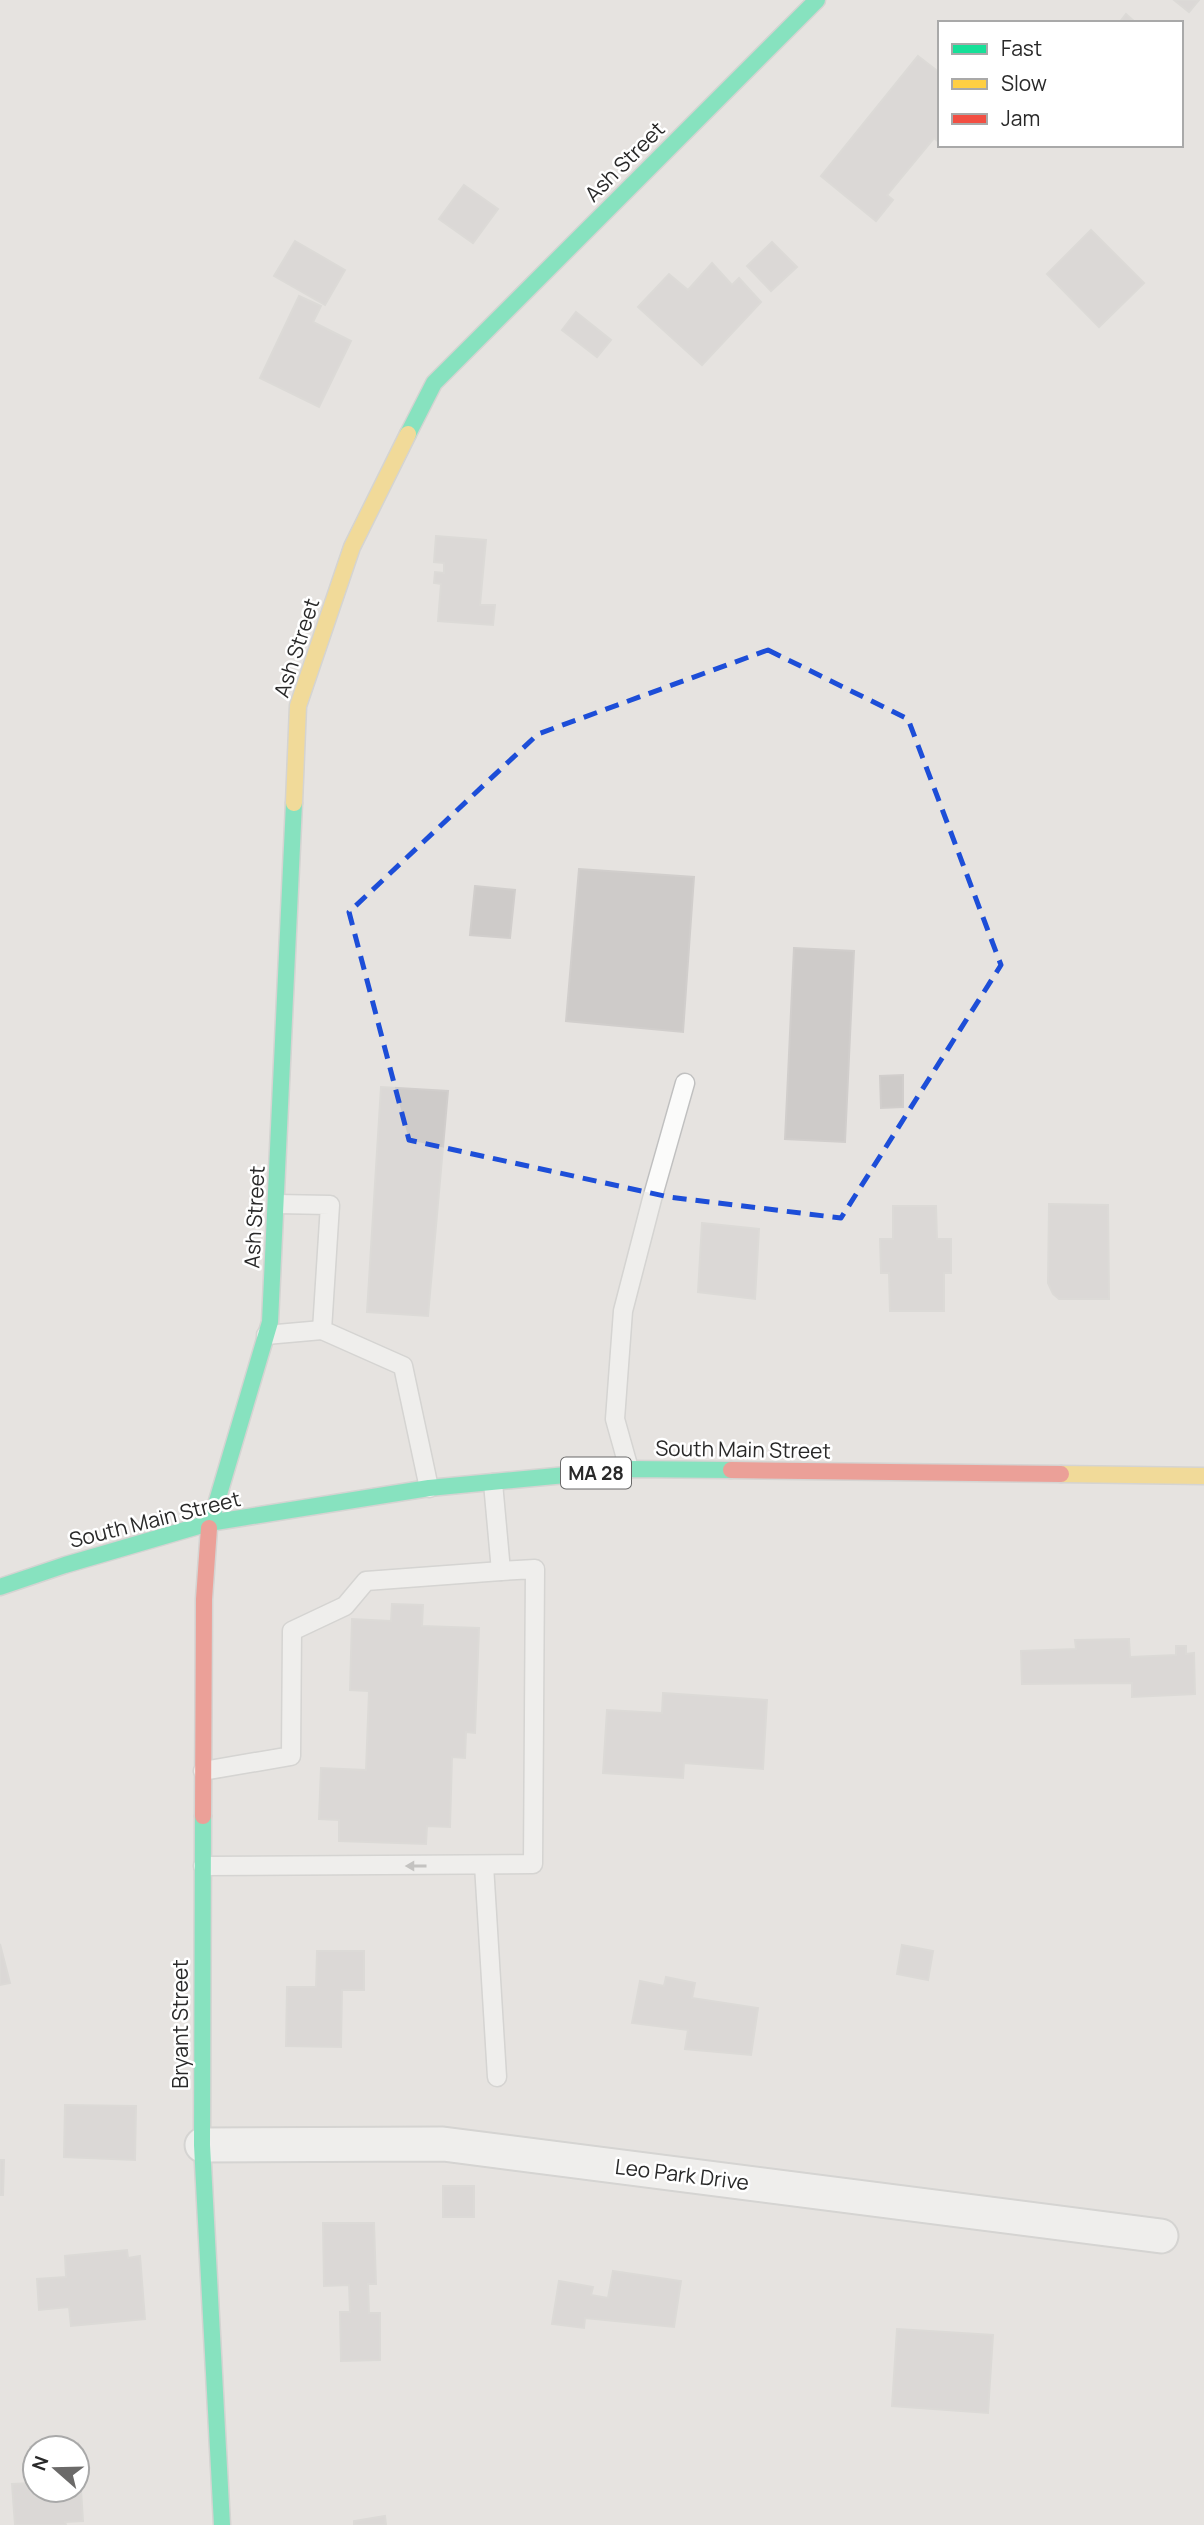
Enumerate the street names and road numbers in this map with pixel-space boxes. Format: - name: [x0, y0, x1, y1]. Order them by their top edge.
- street label: Ash Street: [578, 115, 670, 207]
- street label: Ash Street: [267, 595, 325, 701]
- street label: Ash Street: [237, 1165, 271, 1269]
- street label: South Main Street: [655, 1433, 831, 1465]
- road number: MA 28: [561, 1457, 631, 1488]
- street label: South Main Street: [66, 1484, 243, 1554]
- street label: Bryant Street: [166, 1959, 194, 2089]
- street label: Leo Park Drive: [614, 2152, 751, 2196]

